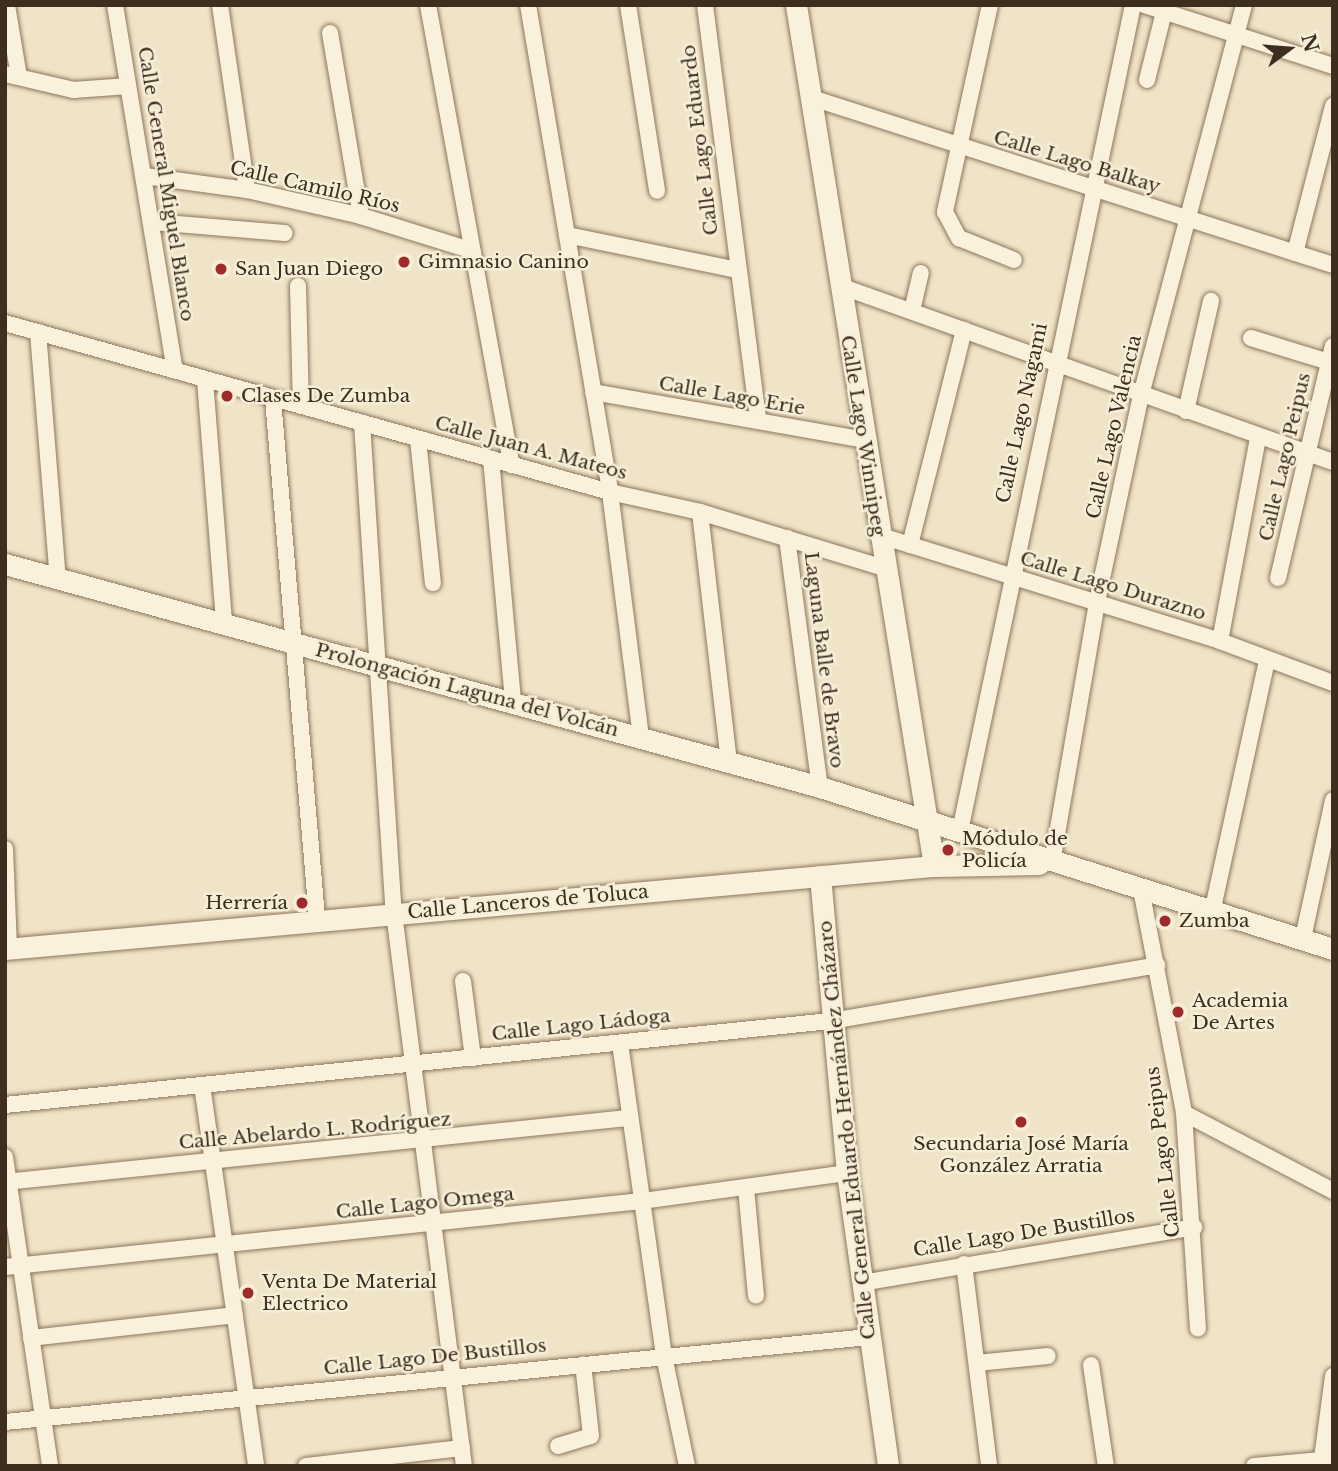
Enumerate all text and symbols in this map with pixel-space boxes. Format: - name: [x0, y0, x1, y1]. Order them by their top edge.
- north arrow: [1254, 14, 1324, 84]
- text: N: [1296, 31, 1323, 55]
- street label: Calle Lago Eduardo: [677, 43, 723, 237]
- street label: Calle General Miguel Blanco: [133, 45, 199, 323]
- street label: Calle Lago Balkay: [991, 126, 1163, 198]
- street label: Calle Camilo Ríos: [228, 156, 402, 218]
- place label: Gimnasio Canino: [418, 251, 589, 273]
- marker: Gimnasio Canino: [396, 254, 412, 270]
- place label: San Juan Diego: [235, 258, 383, 280]
- marker: San Juan Diego: [213, 261, 229, 277]
- street label: Calle Lago Nagami: [992, 321, 1052, 505]
- street label: Calle Lago Valencia: [1082, 332, 1146, 522]
- street label: Calle Lago Winnipeg: [836, 333, 890, 539]
- street label: Calle Lago Peipus: [1255, 371, 1315, 543]
- street label: Calle Lago Erie: [657, 372, 807, 420]
- place label: Clases De Zumba: [241, 385, 410, 407]
- marker: Clases De Zumba: [219, 388, 235, 404]
- street label: Calle Juan A. Mateos: [432, 411, 630, 485]
- street label: Calle Lago Durazno: [1017, 547, 1209, 625]
- street label: Laguna Balle de Bravo: [799, 550, 849, 770]
- street label: Prolongación Laguna del Volcán: [312, 638, 622, 742]
- place label: Módulo de Policía: [962, 828, 1068, 872]
- marker: Módulo de Policía: [940, 842, 956, 858]
- street label: Calle Lanceros de Toluca: [406, 880, 650, 924]
- place label: Herrería: [205, 892, 288, 914]
- marker: Herrería: [294, 895, 310, 911]
- place label: Zumba: [1179, 910, 1250, 932]
- marker: Zumba: [1157, 913, 1173, 929]
- street label: Calle General Eduardo Hernández Cházaro: [814, 919, 880, 1341]
- place label: Academia De Artes: [1192, 990, 1288, 1034]
- street label: Calle Lago Ládoga: [491, 1004, 671, 1046]
- marker: Academia De Artes: [1170, 1004, 1186, 1020]
- street label: Calle Lago Peipus: [1141, 1065, 1185, 1239]
- street label: Calle Abelardo L. Rodríguez: [177, 1108, 453, 1154]
- marker: Secundaria José María González Arratia: [1013, 1114, 1029, 1130]
- place label: Secundaria José María González Arratia: [913, 1133, 1129, 1177]
- street label: Calle Lago Omega: [335, 1182, 515, 1224]
- street label: Calle Lago De Bustillos: [912, 1204, 1136, 1262]
- place label: Venta De Material Electrico: [262, 1271, 437, 1315]
- marker: Venta De Material Electrico: [240, 1285, 256, 1301]
- street label: Calle Lago De Bustillos: [322, 1334, 548, 1380]

